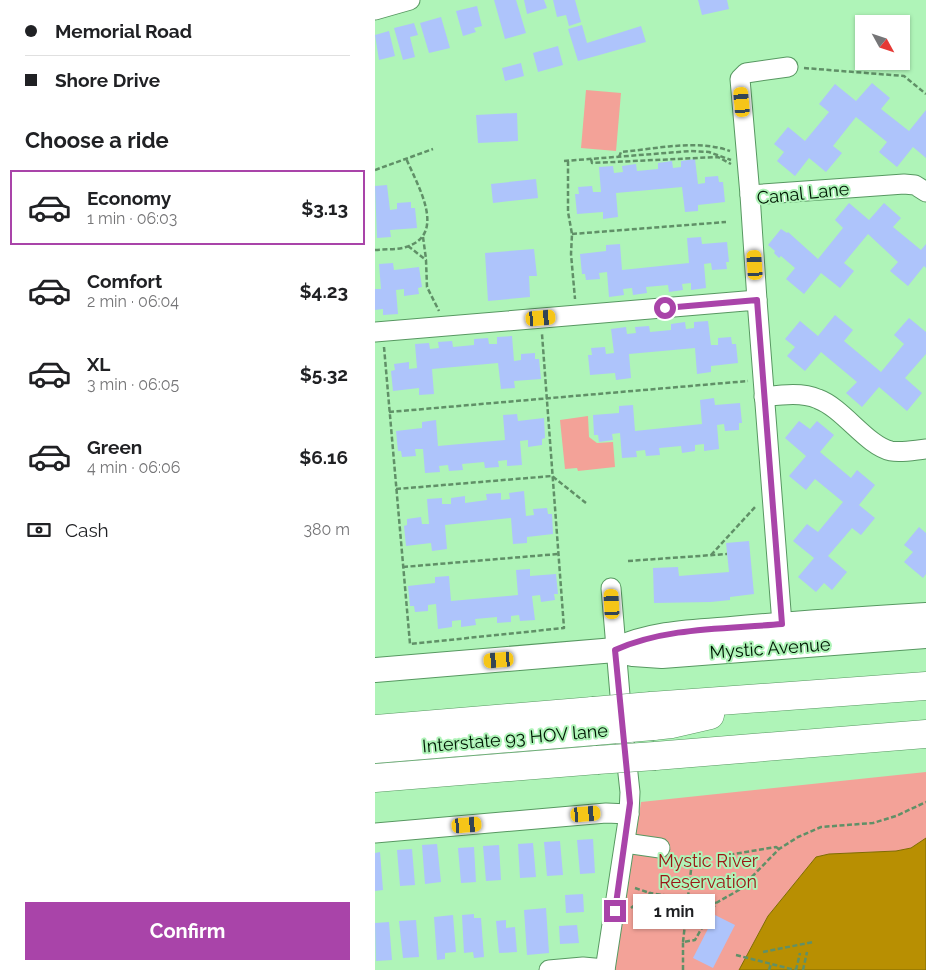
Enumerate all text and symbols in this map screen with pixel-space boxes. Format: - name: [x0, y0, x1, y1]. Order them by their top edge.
- north arrow: [855, 15, 910, 70]
- map controls: [855, 15, 910, 70]
- text: Memorial Road: [55, 20, 192, 42]
- text: Shore Drive: [55, 69, 160, 91]
- car: [733, 86, 750, 118]
- text: Choose a ride: [25, 127, 169, 153]
- street label: Canal Lane: [756, 178, 851, 208]
- icon: car: [27, 185, 72, 230]
- text: Economy: [87, 187, 171, 209]
- text: $3.13: [301, 197, 348, 219]
- text: 1 min · 06:03: [87, 209, 177, 228]
- car: [746, 250, 763, 280]
- icon: car: [27, 268, 72, 313]
- text: Comfort: [87, 270, 162, 292]
- text: $4.23: [300, 280, 348, 302]
- text: 2 min · 06:04: [87, 292, 179, 311]
- route start: [654, 297, 676, 319]
- car: [525, 309, 556, 327]
- icon: car: [27, 351, 72, 396]
- text: XL: [87, 353, 110, 375]
- text: $5.32: [300, 363, 348, 385]
- text: 3 min · 06:05: [87, 375, 179, 394]
- icon: car: [27, 434, 72, 479]
- text: Green: [87, 436, 142, 458]
- text: $6.16: [299, 446, 348, 468]
- text: 4 min · 06:06: [87, 458, 180, 477]
- icon: cash: [25, 516, 53, 544]
- text: Cash: [65, 519, 109, 541]
- text: 380 m: [303, 520, 350, 539]
- car: [603, 589, 620, 619]
- street label: Mystic Avenue: [709, 633, 832, 663]
- car: [483, 651, 514, 669]
- street label: Interstate 93 HOV lane: [421, 719, 609, 757]
- car: [570, 805, 601, 823]
- car: [451, 816, 482, 834]
- park label: Mystic River Reservation: [658, 850, 759, 892]
- callout: 1 min: [633, 894, 715, 928]
- route end: [604, 900, 626, 922]
- button: Confirm: [25, 902, 350, 960]
- text: 1 min: [654, 902, 694, 921]

